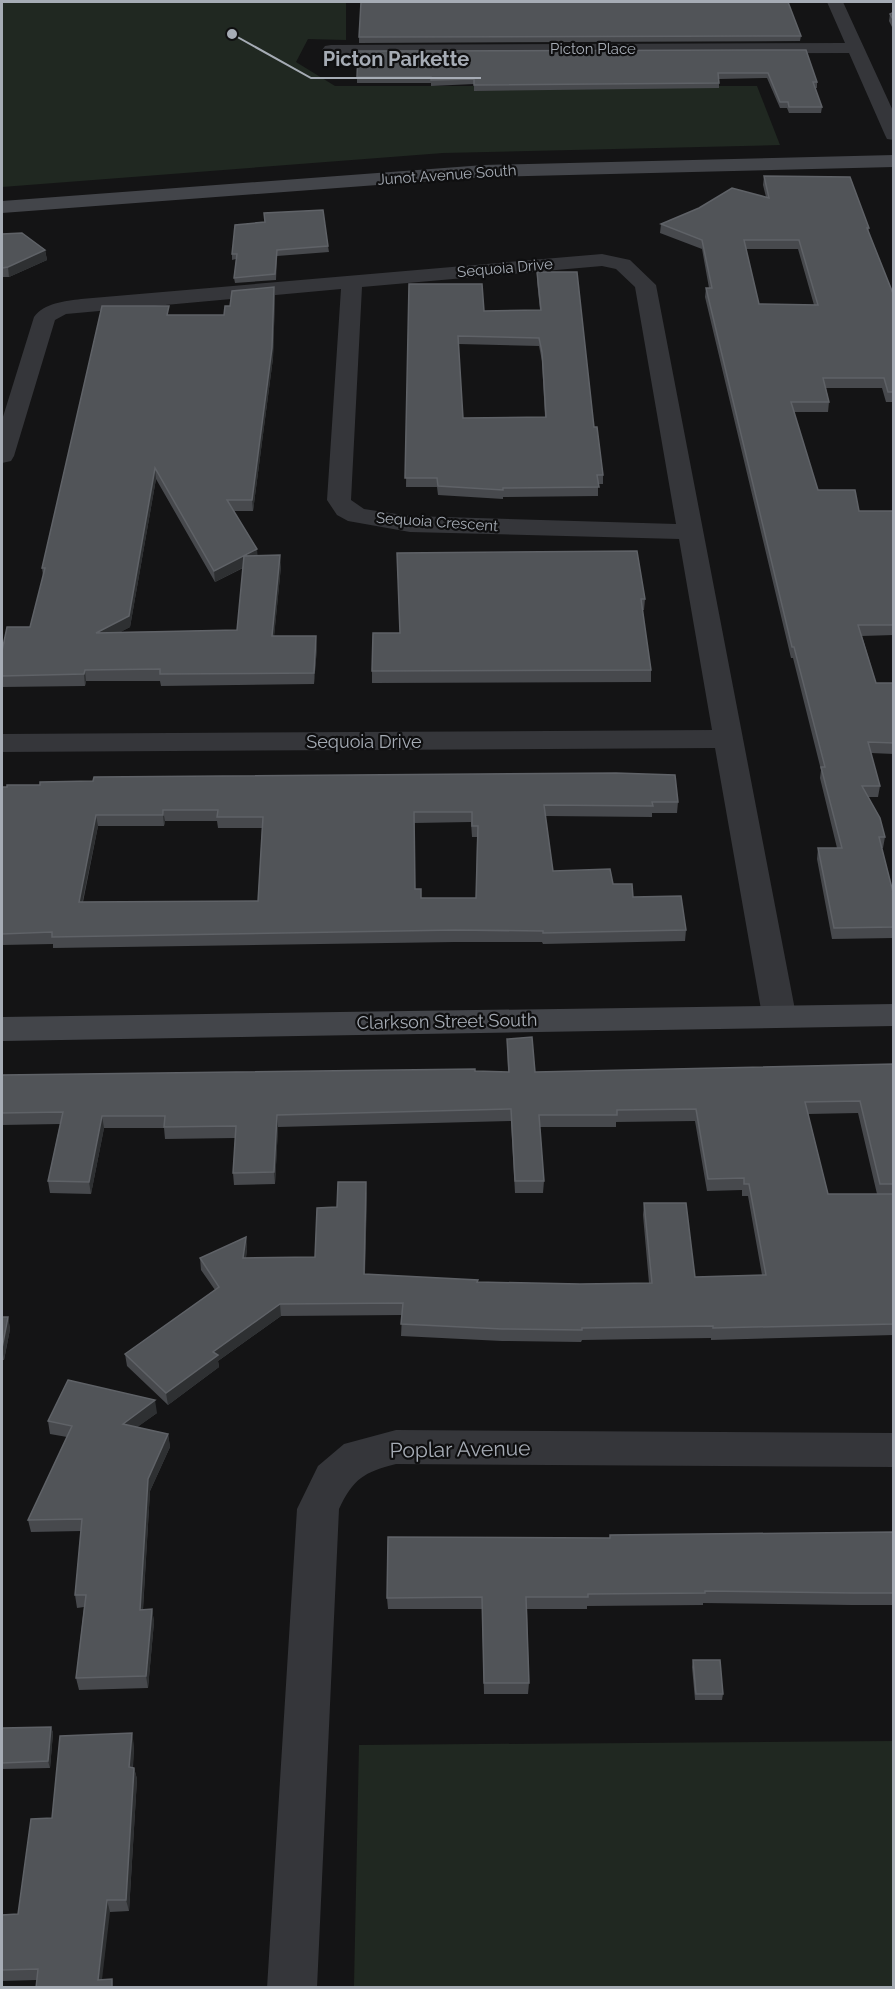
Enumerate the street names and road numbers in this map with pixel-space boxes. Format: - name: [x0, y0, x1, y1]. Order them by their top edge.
- street label: Picton Place: [550, 40, 636, 58]
- street label: Junot Avenue South: [377, 161, 517, 189]
- street label: Sequoia Drive: [456, 255, 554, 281]
- street label: Sequoia Crescent: [375, 509, 499, 535]
- street label: Sequoia Drive: [306, 731, 422, 752]
- street label: Clarkson Street South: [356, 1009, 538, 1033]
- street label: Poplar Avenue: [389, 1435, 531, 1463]

